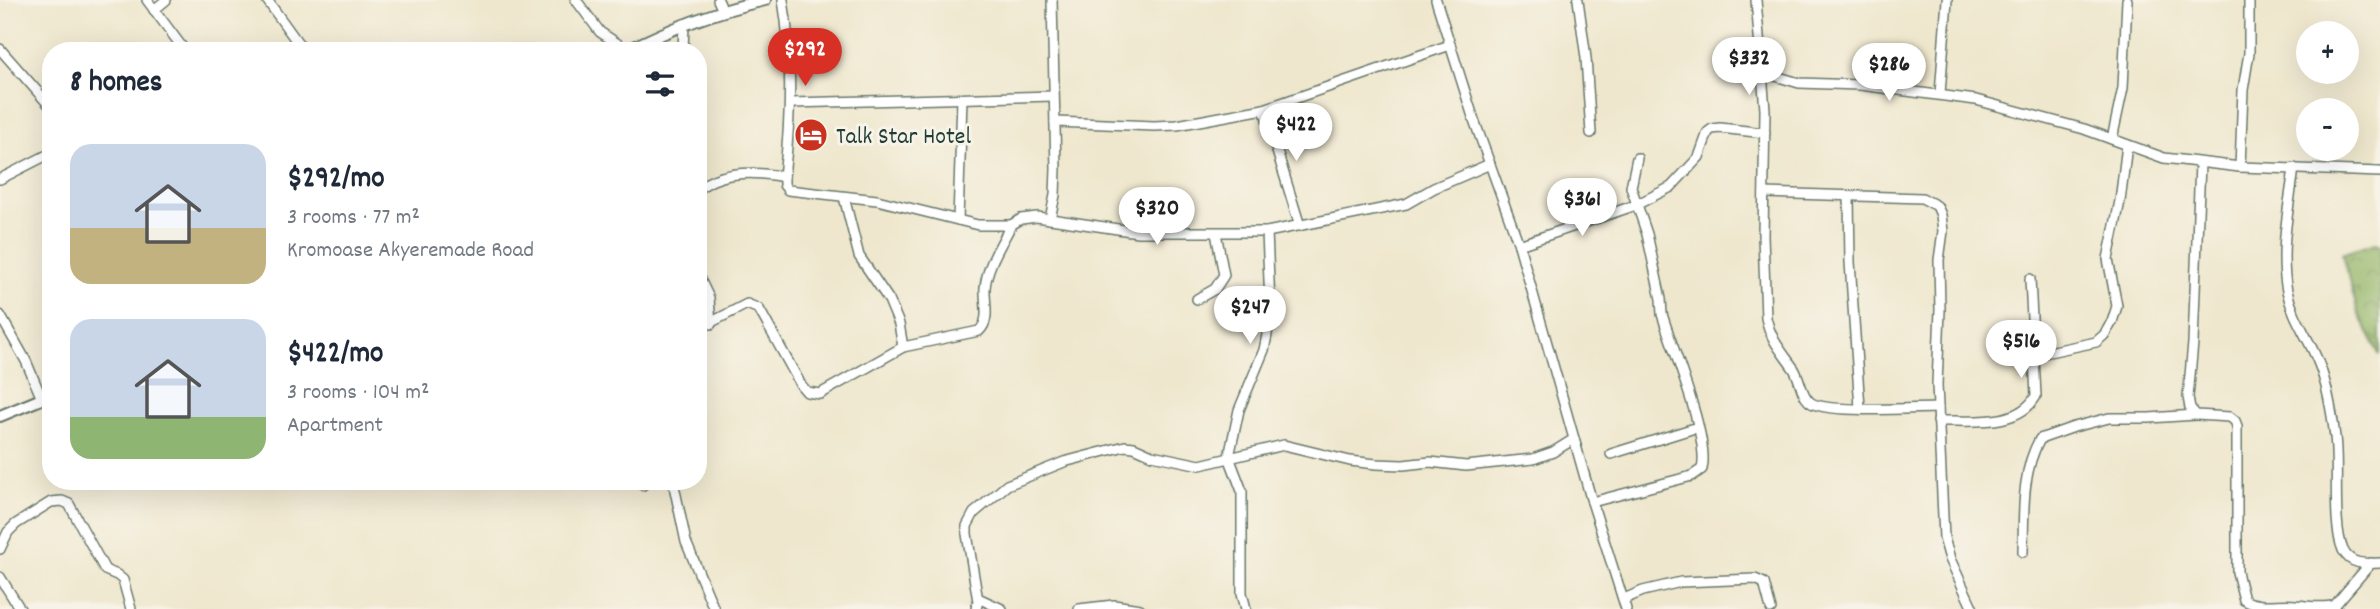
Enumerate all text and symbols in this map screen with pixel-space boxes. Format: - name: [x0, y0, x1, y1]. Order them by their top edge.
- map controls: [2296, 21, 2359, 161]
- button: +: [2296, 21, 2359, 84]
- pin: $292: [764, 28, 846, 88]
- text: $292: [784, 34, 826, 67]
- pin: $332: [1708, 38, 1790, 97]
- text: $332: [1728, 43, 1770, 76]
- pin: $286: [1848, 43, 1930, 103]
- text: $286: [1868, 49, 1910, 82]
- text: 8 homes: [70, 63, 162, 106]
- icon: filters: [641, 65, 679, 103]
- button: −: [2296, 98, 2359, 161]
- pin: $422: [1255, 104, 1337, 163]
- text: $422: [1275, 109, 1317, 142]
- hotel icon: Talk Star Hotel: [792, 116, 830, 154]
- place label: Talk Star Hotel: [836, 121, 971, 155]
- text: $292/mo: [287, 159, 385, 202]
- icon: home: [126, 172, 210, 256]
- pin: $361: [1541, 178, 1623, 238]
- text: $361: [1563, 184, 1601, 217]
- pin: $320: [1116, 188, 1198, 247]
- text: $320: [1135, 193, 1179, 226]
- text: 3 rooms · 77 m²: [287, 202, 420, 235]
- text: Kromoase Akyeremade Road: [287, 235, 534, 268]
- pin: $247: [1209, 286, 1291, 346]
- text: $247: [1230, 292, 1270, 325]
- pin: $516: [1980, 320, 2062, 380]
- text: $516: [2002, 326, 2040, 359]
- text: $422/mo: [287, 334, 383, 377]
- icon: home: [126, 347, 210, 431]
- text: 3 rooms · 104 m²: [287, 377, 429, 410]
- text: Apartment: [287, 410, 383, 443]

